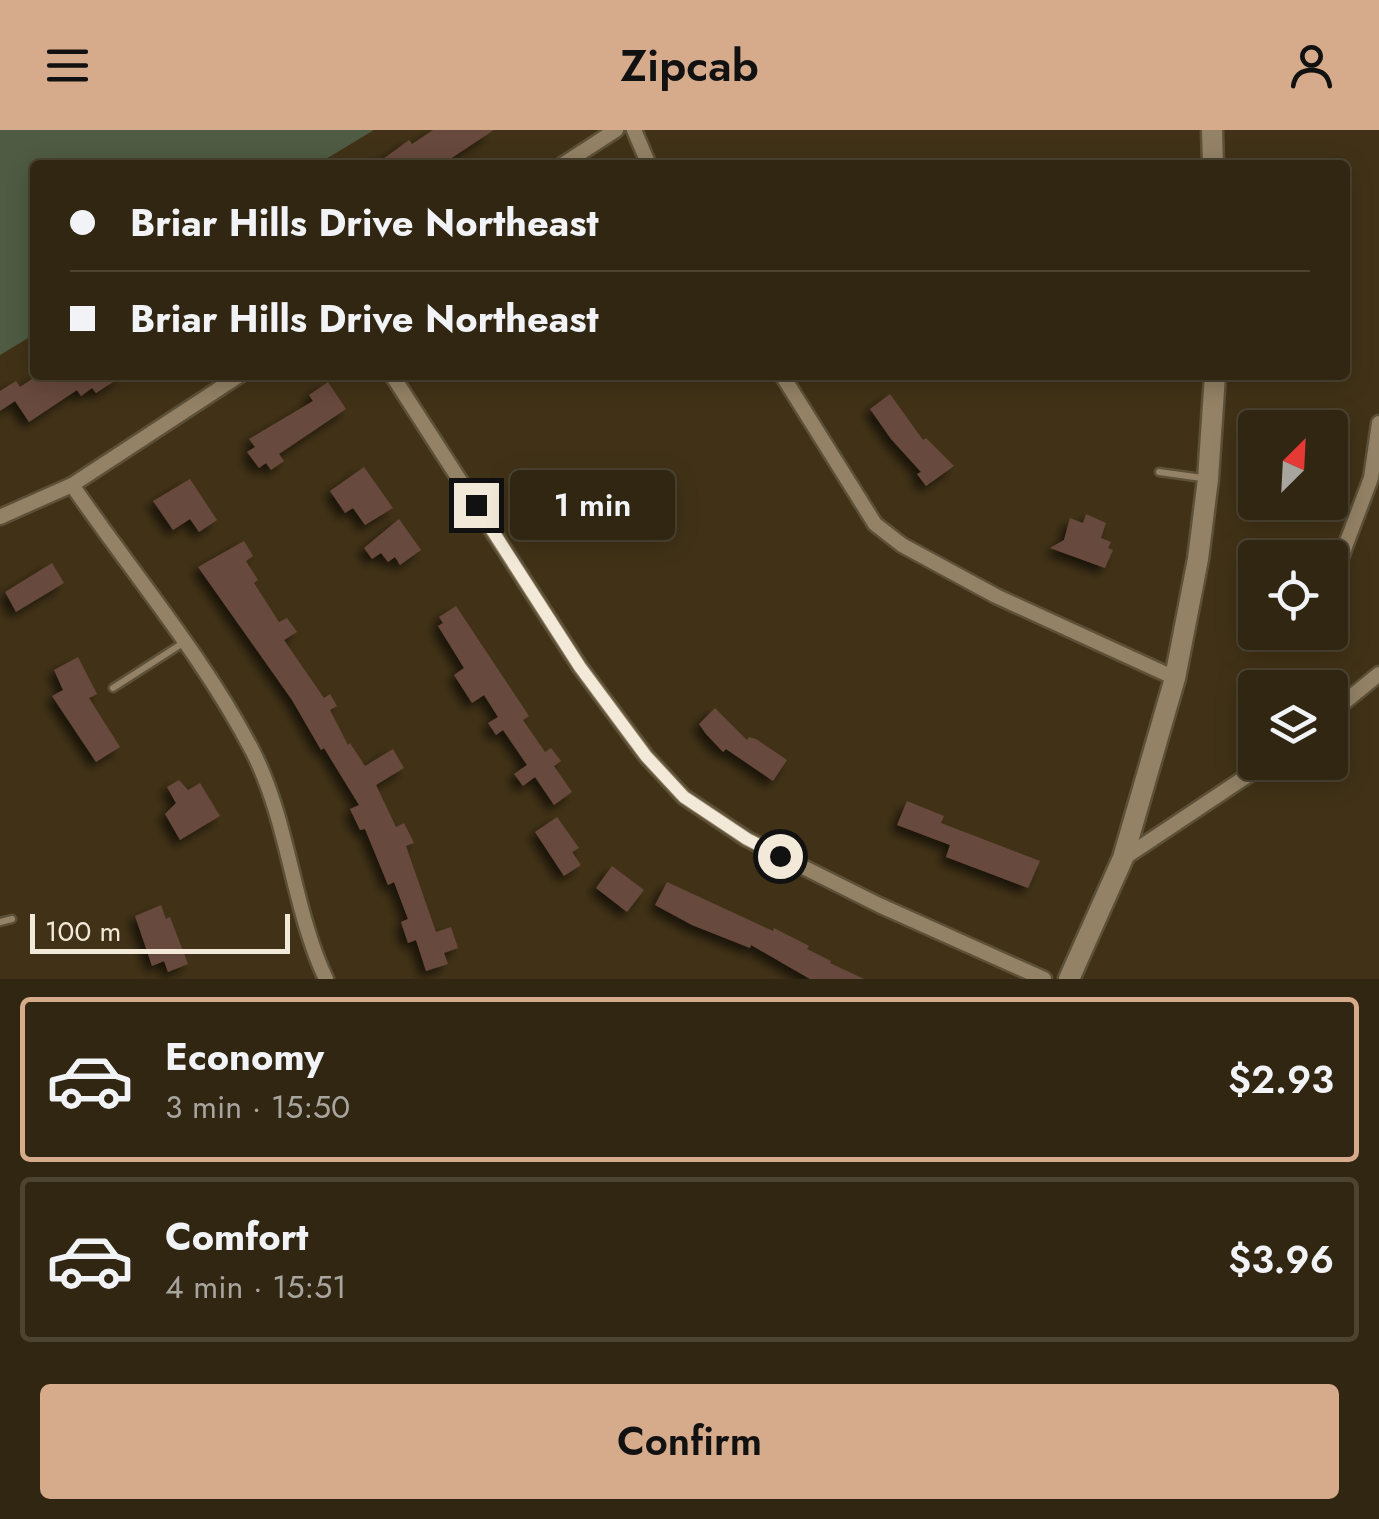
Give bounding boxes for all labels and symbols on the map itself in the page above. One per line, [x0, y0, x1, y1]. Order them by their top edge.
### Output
north arrow [1238, 410, 1348, 520]
callout: 1 min [511, 470, 676, 540]
route end [454, 483, 499, 528]
route start [758, 834, 803, 879]
scale bar [30, 909, 290, 954]

